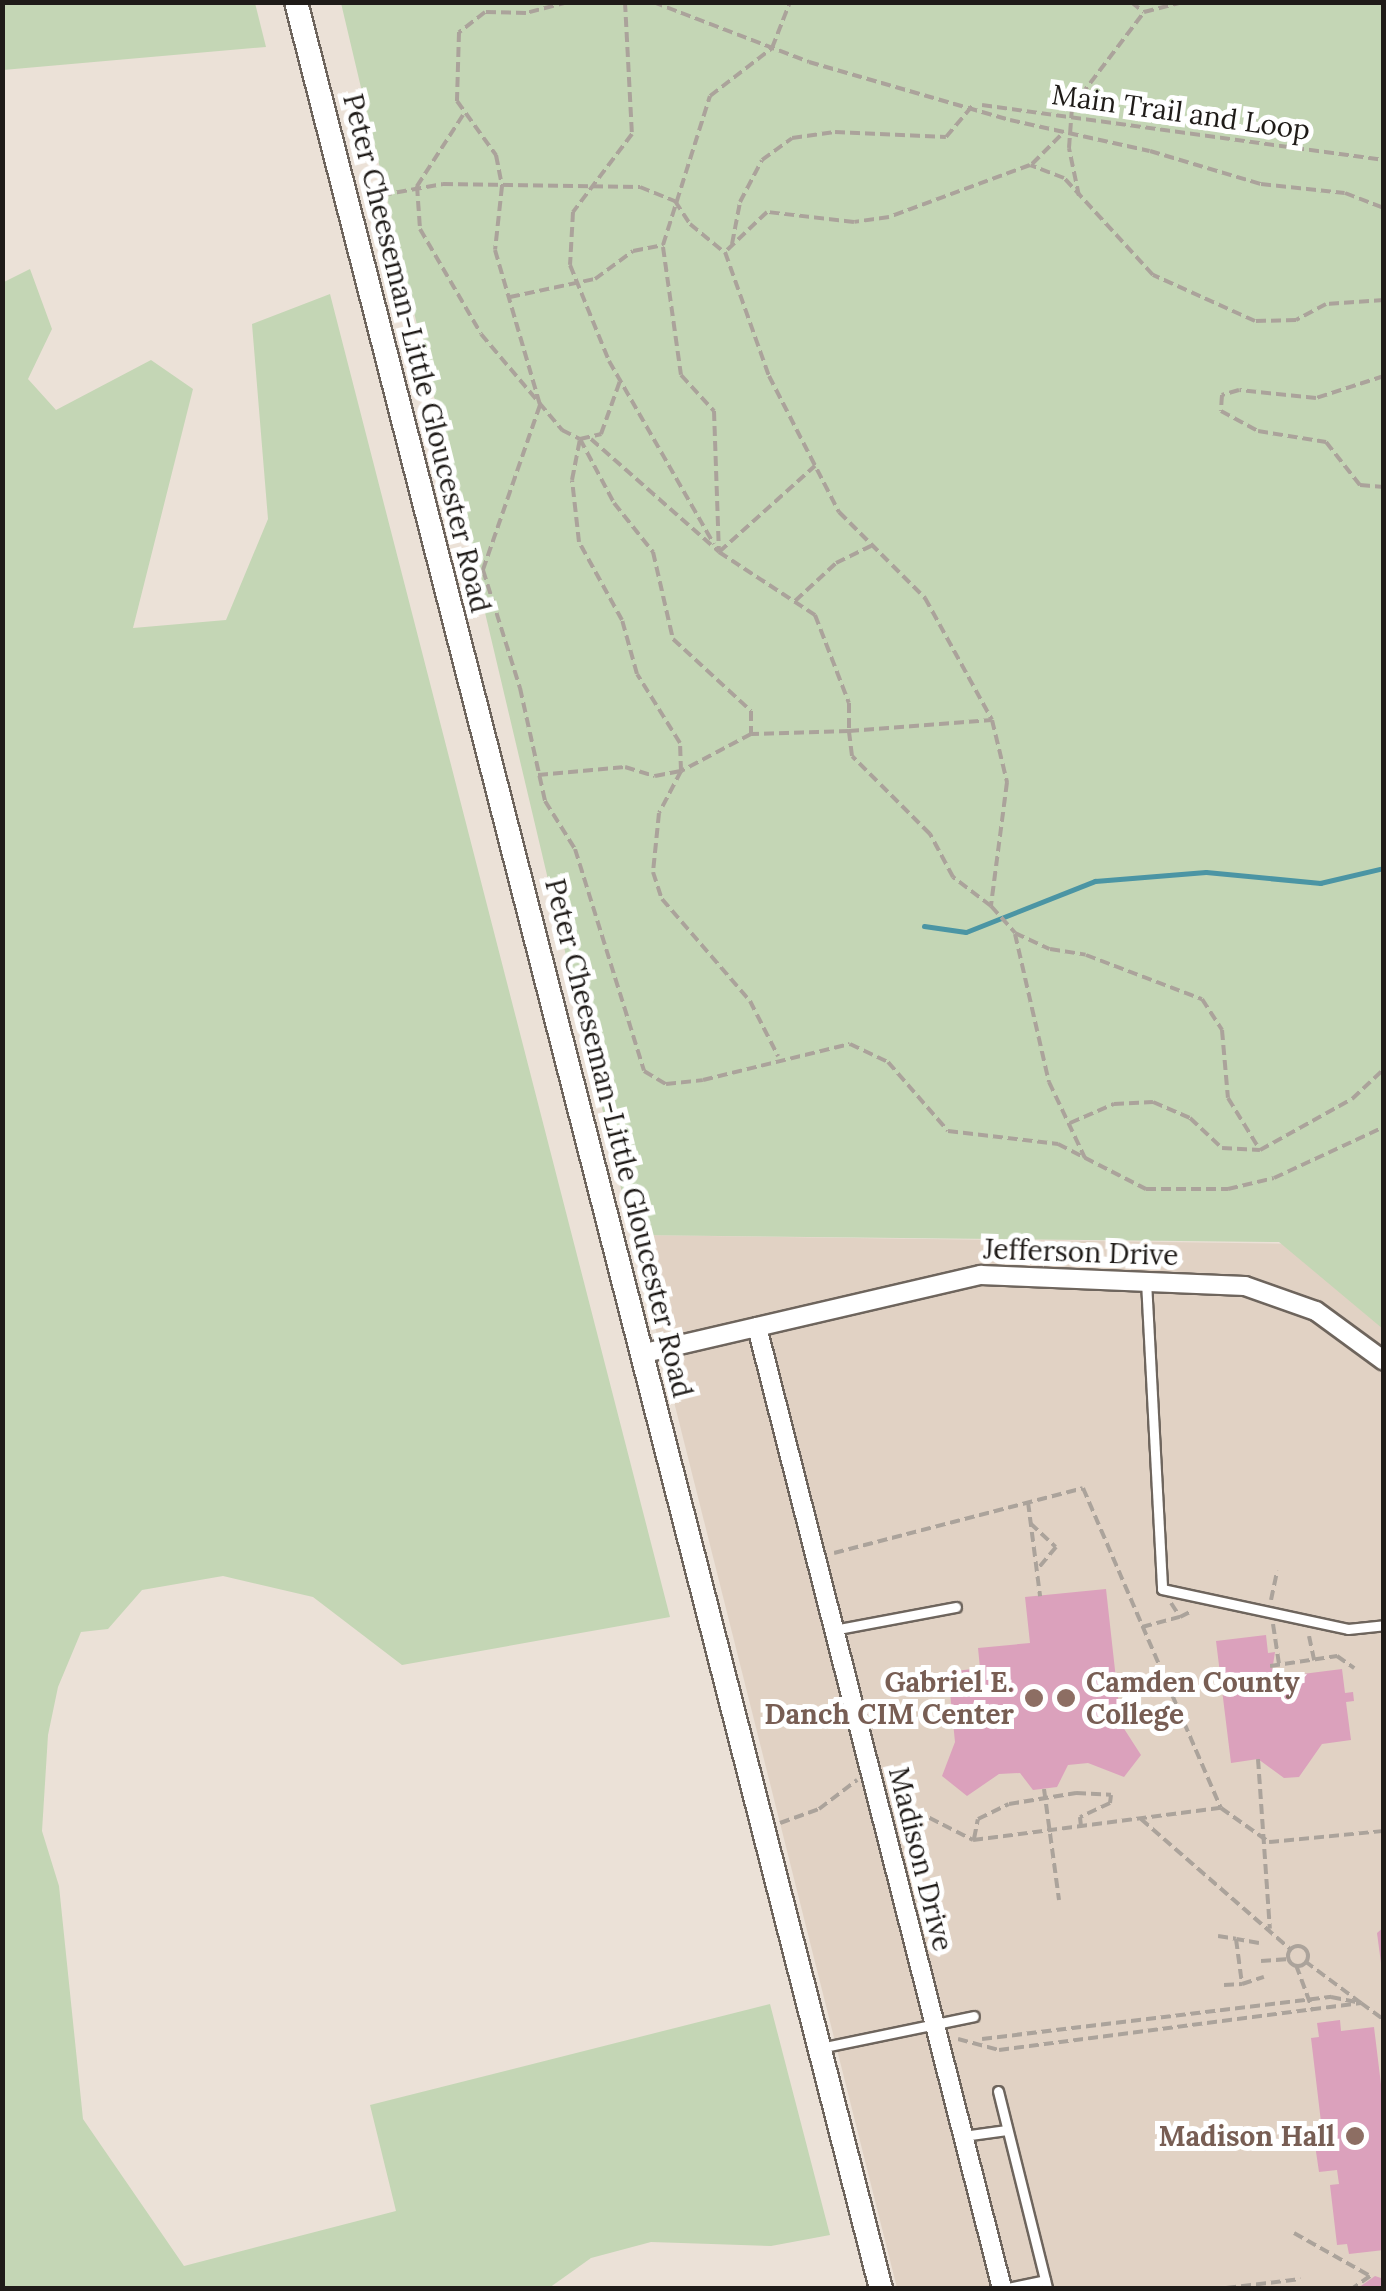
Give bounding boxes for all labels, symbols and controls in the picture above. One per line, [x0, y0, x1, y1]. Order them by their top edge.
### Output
street label: Main Trail and Loop [1050, 77, 1312, 147]
street label: Peter Cheeseman-Little Gloucester Road [336, 90, 498, 616]
street label: Peter Cheeseman-Little Gloucester Road [538, 875, 700, 1401]
street label: Jefferson Drive [983, 1232, 1179, 1272]
place label: Gabriel E. Danch CIM Center [764, 1665, 1014, 1731]
place label: Camden County College [1086, 1665, 1300, 1731]
marker: Gabriel E. Danch CIM Center [1023, 1687, 1045, 1709]
marker: Camden County College [1055, 1687, 1077, 1709]
street label: Madison Drive [882, 1763, 960, 1955]
place label: Madison Hall [1158, 2119, 1335, 2153]
marker: Madison Hall [1344, 2125, 1366, 2147]

